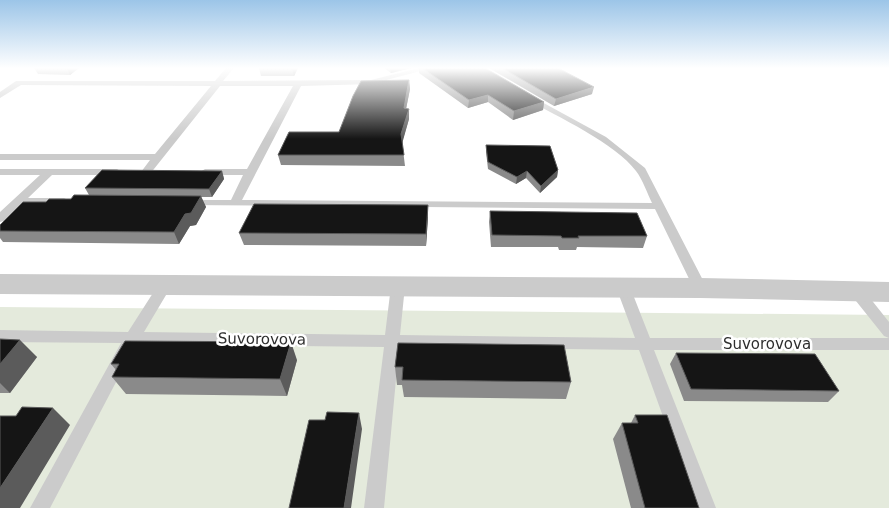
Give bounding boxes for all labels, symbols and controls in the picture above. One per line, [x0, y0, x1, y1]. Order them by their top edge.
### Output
street label: Suvorovova [218, 329, 306, 349]
street label: Suvorovova [723, 335, 811, 353]

